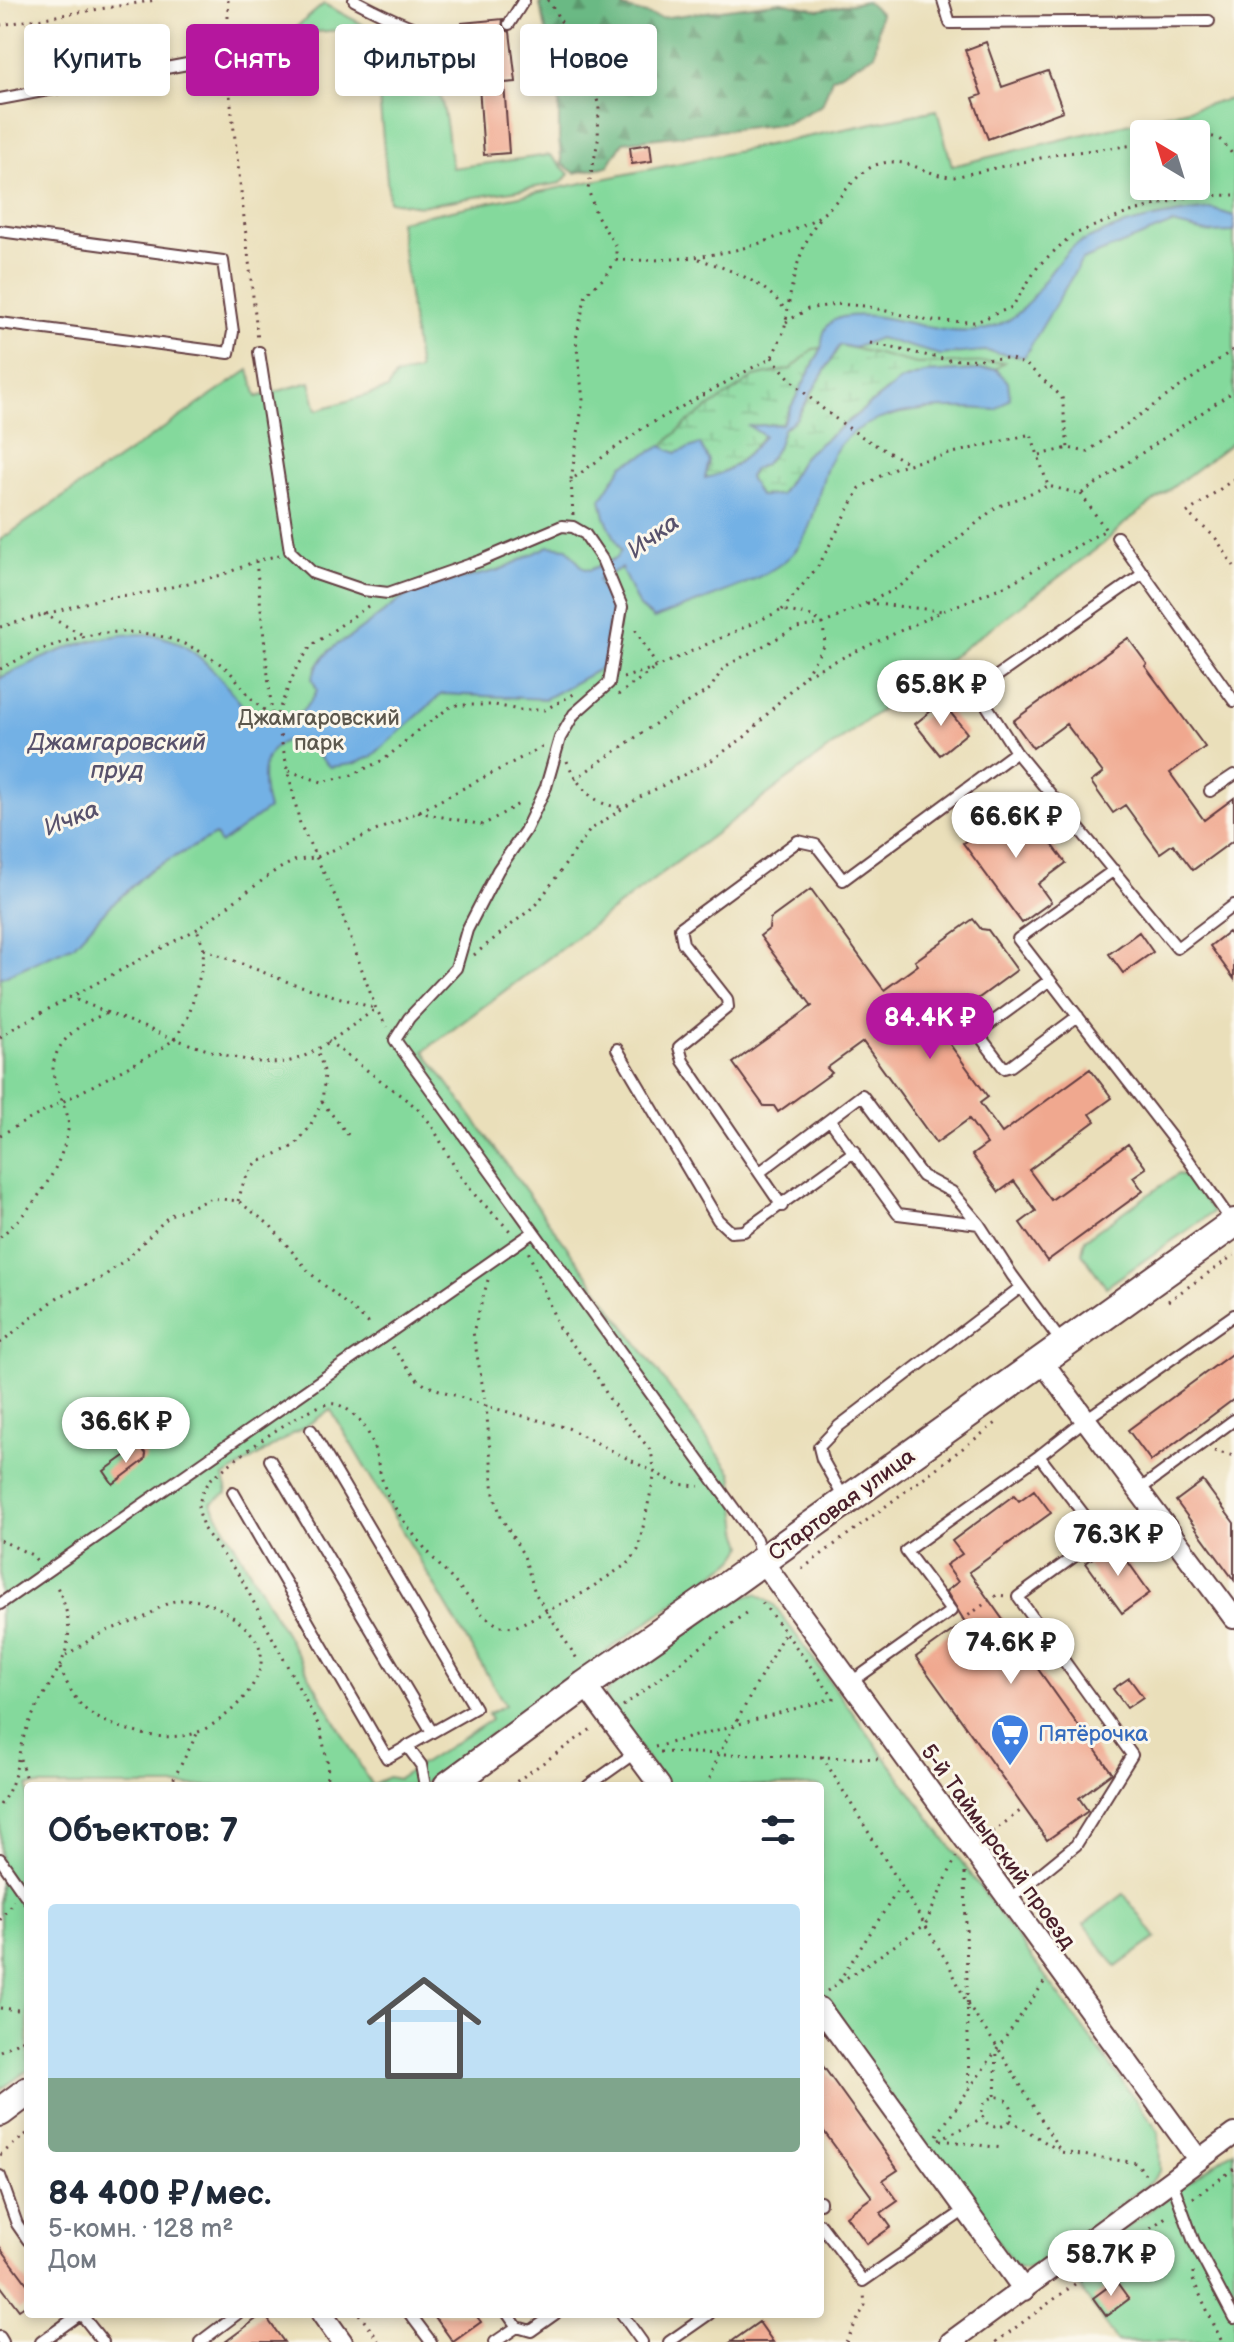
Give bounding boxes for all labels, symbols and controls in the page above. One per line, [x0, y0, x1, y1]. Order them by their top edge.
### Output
chip: Купить [24, 24, 170, 96]
chip: Снять [186, 24, 319, 96]
chip: Фильтры [335, 24, 504, 96]
chip: Новое [520, 24, 657, 96]
north arrow [1130, 120, 1210, 200]
map controls [1130, 120, 1210, 200]
water label: Ичка [622, 508, 685, 565]
pin: 65.8K ₽ [867, 660, 1015, 728]
text: 65.8K ₽ [895, 670, 987, 701]
park label: Джамгаровский парк [238, 705, 400, 757]
water label: Джамгаровский пруд [26, 728, 206, 785]
pin: 66.6K ₽ [942, 792, 1090, 860]
water label: Ичка [39, 794, 103, 843]
text: 66.6K ₽ [970, 802, 1062, 833]
pin: 84.4K ₽ [856, 993, 1004, 1061]
text: 84.4K ₽ [884, 1003, 976, 1034]
pin: 36.6K ₽ [52, 1397, 200, 1465]
text: 36.6K ₽ [80, 1407, 172, 1438]
street label: Стартовая улица [763, 1443, 920, 1567]
pin: 76.3K ₽ [1044, 1510, 1192, 1578]
text: 76.3K ₽ [1073, 1520, 1163, 1551]
pin: 74.6K ₽ [937, 1618, 1085, 1686]
text: 74.6K ₽ [966, 1628, 1056, 1659]
supermarket icon: Пятёрочка [989, 1712, 1031, 1767]
place label: Пятёрочка [1038, 1721, 1148, 1748]
street label: 5-й Таймырский проезд [914, 1739, 1081, 1954]
icon: filters [756, 1808, 800, 1852]
text: Объектов: 7 [48, 1810, 238, 1851]
icon: home [352, 1956, 496, 2100]
text: 84 400 ₽/мес. [48, 2173, 272, 2214]
text: 5-комн. · 128 m² [48, 2214, 234, 2245]
pin: 58.7K ₽ [1037, 2230, 1185, 2298]
text: 58.7K ₽ [1066, 2240, 1156, 2271]
text: Дом [48, 2245, 97, 2276]

